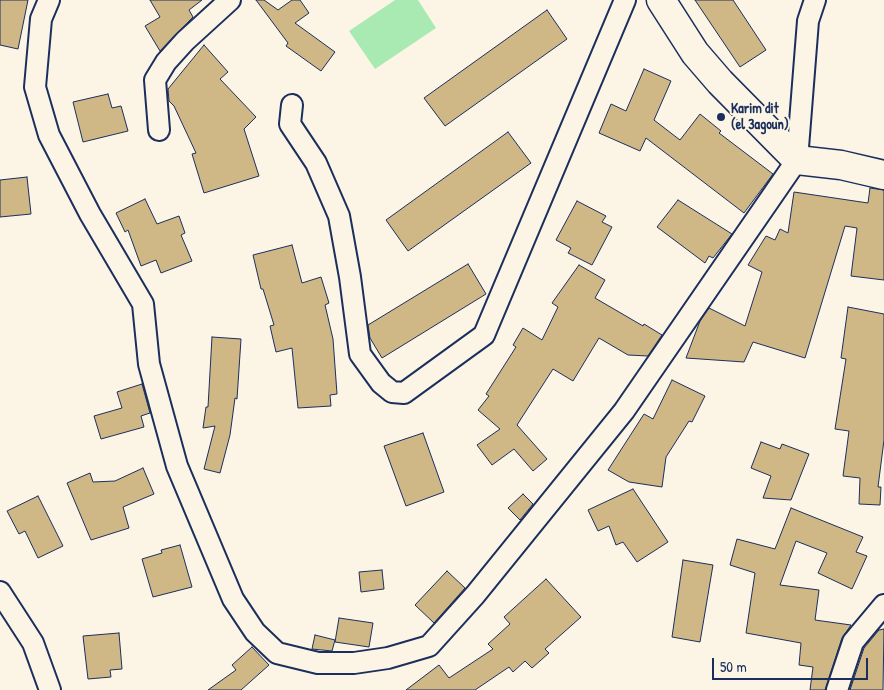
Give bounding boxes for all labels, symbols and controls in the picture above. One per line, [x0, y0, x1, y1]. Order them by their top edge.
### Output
place label: Karim dit (el 3agoun) [731, 101, 789, 134]
marker: Karim dit (el 3agoun) [715, 111, 727, 123]
scale bar [714, 648, 870, 680]
text: 50 m [720, 656, 747, 677]

